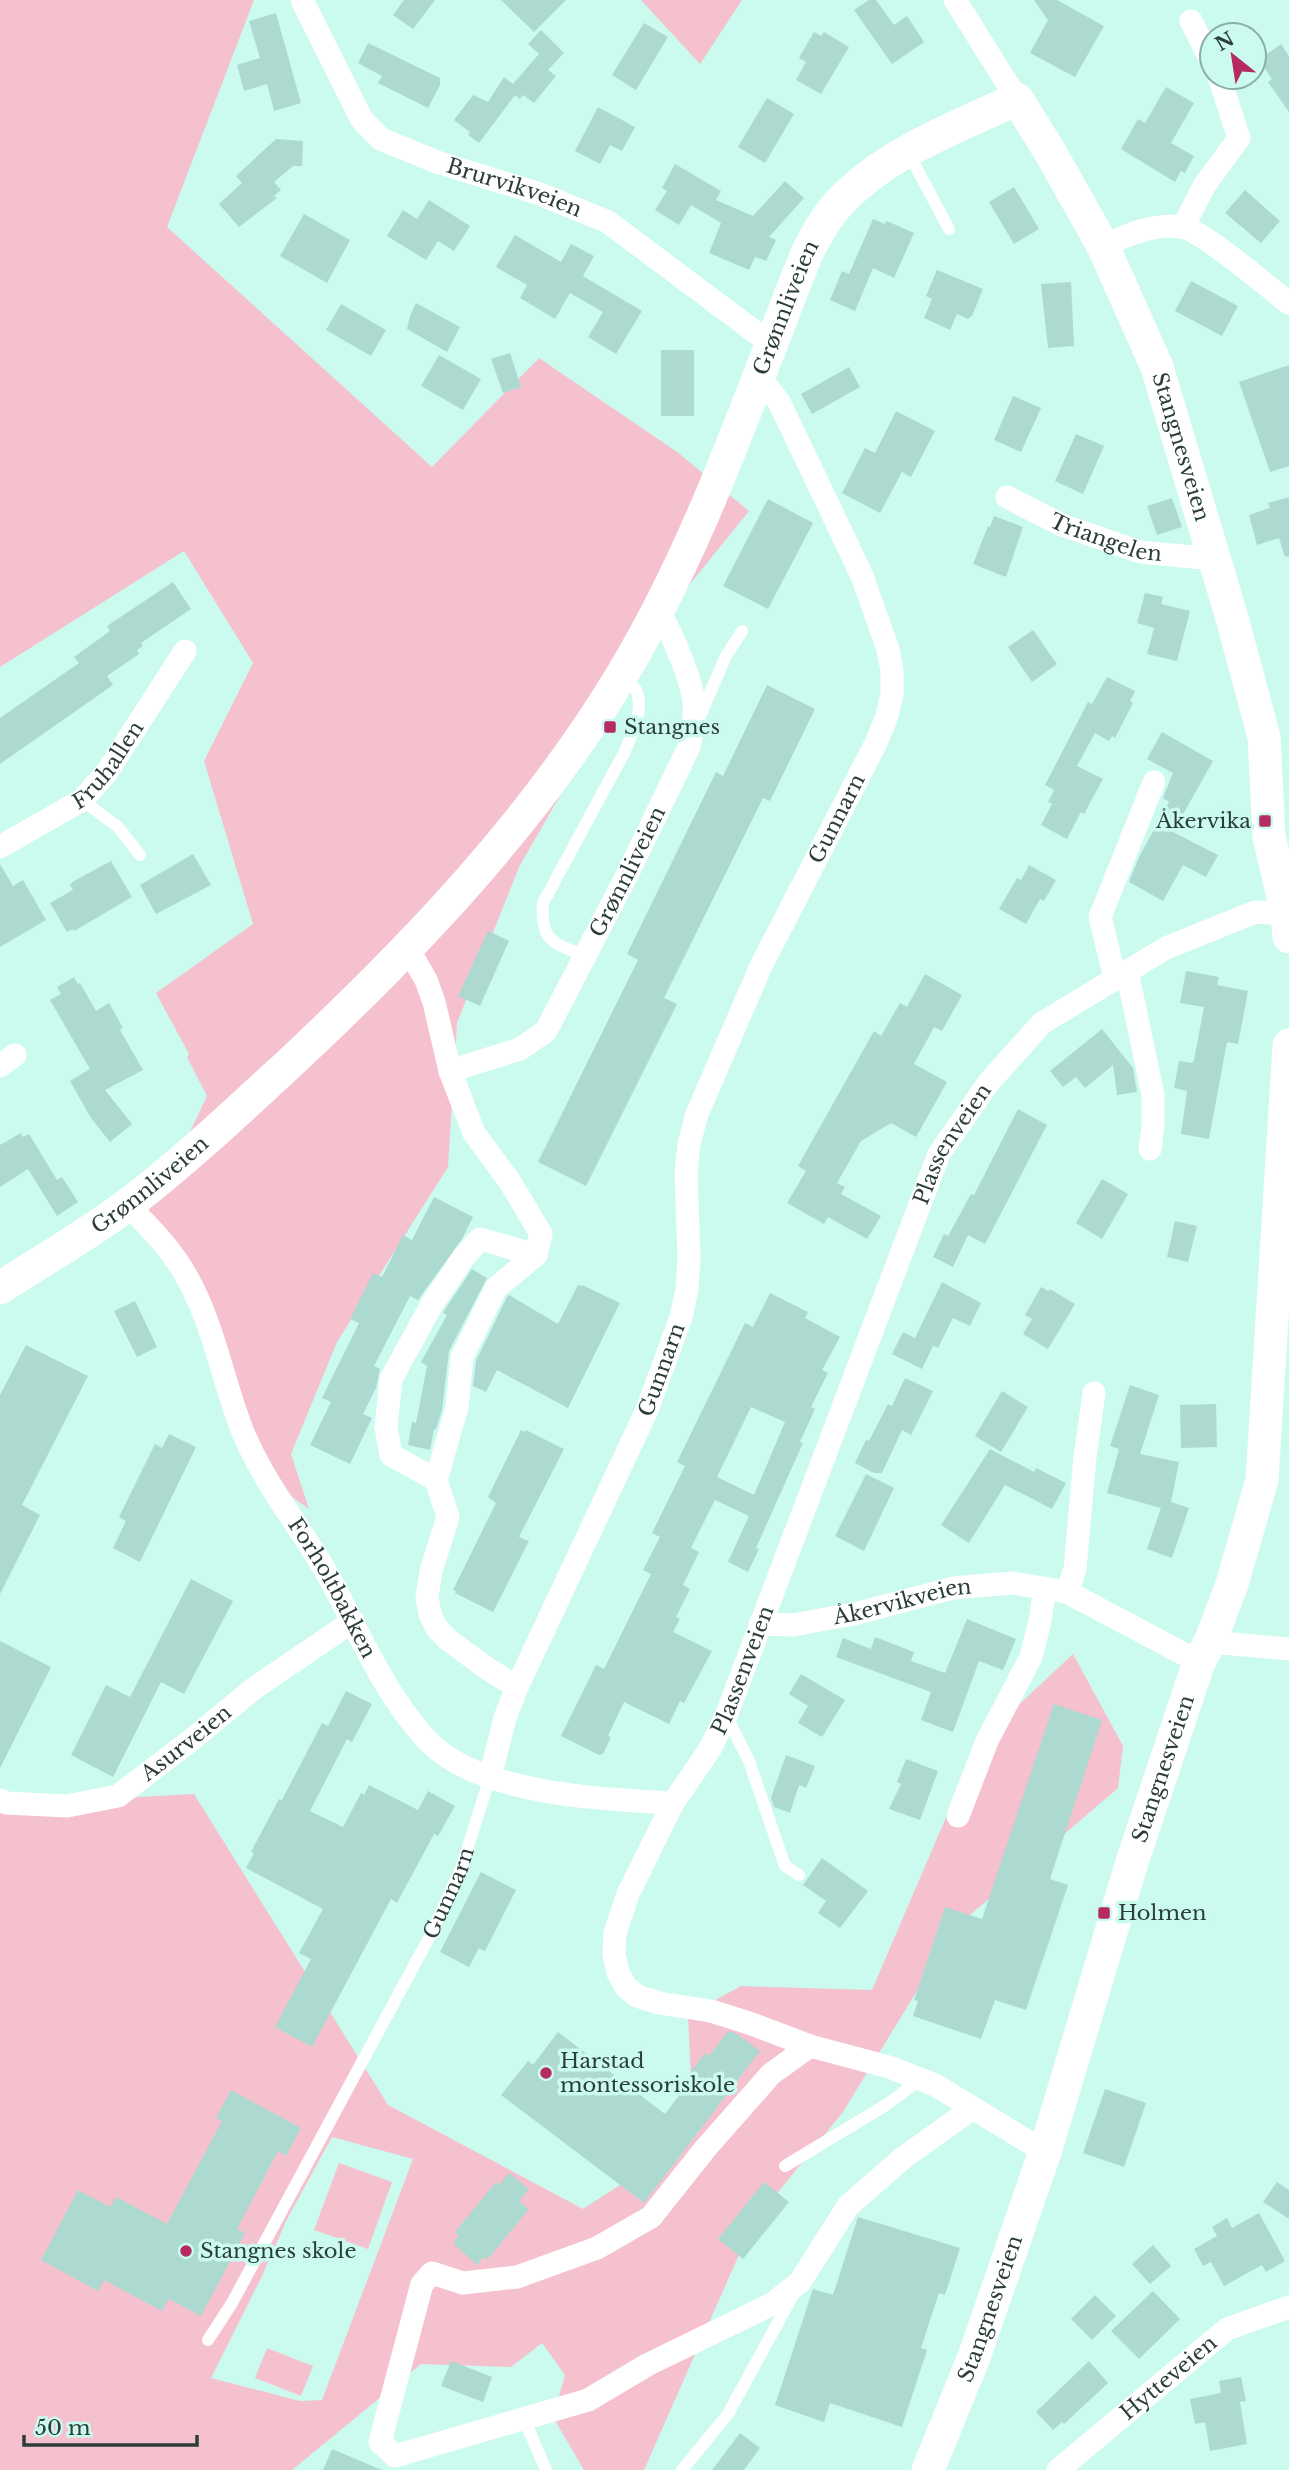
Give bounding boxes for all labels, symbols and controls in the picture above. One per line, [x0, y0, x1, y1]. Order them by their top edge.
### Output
north arrow [1198, 21, 1268, 91]
text: N [1211, 27, 1238, 56]
street label: Brurvikveien [443, 153, 586, 223]
street label: Grønnliveien [748, 236, 824, 379]
street label: Stangnesveien [1146, 369, 1215, 524]
street label: Triangelen [1045, 508, 1163, 567]
place label: Stangnes [624, 714, 720, 740]
street label: Fruhallen [68, 716, 149, 816]
marker: Stangnes [602, 719, 618, 735]
street label: Gunnarn [803, 769, 871, 868]
street label: Grønnliveien [584, 802, 671, 941]
place label: Åkervika [1155, 808, 1251, 834]
marker: Åkervika [1257, 813, 1273, 829]
street label: Plassenveien [908, 1079, 997, 1208]
street label: Grønnliveien [86, 1131, 214, 1240]
street label: Gunnarn [633, 1319, 691, 1420]
street label: Forholtbakken [282, 1513, 382, 1663]
street label: Åkervikveien [830, 1573, 972, 1630]
street label: Plassenveien [706, 1602, 780, 1739]
street label: Stangnesveien [1126, 1692, 1200, 1846]
street label: Asurveien [135, 1699, 237, 1787]
street label: Gunnarn [417, 1844, 480, 1943]
place label: Holmen [1118, 1900, 1206, 1926]
marker: Holmen [1096, 1905, 1112, 1921]
place label: Harstad montessoriskole [560, 2048, 735, 2098]
marker: Harstad montessoriskole [538, 2065, 554, 2081]
street label: Stangnesveien [952, 2232, 1028, 2386]
place label: Stangnes skole [200, 2238, 356, 2264]
marker: Stangnes skole [178, 2243, 194, 2259]
street label: Hytteveien [1115, 2330, 1222, 2426]
scale bar [24, 2404, 198, 2448]
text: 50 m [35, 2415, 91, 2441]

